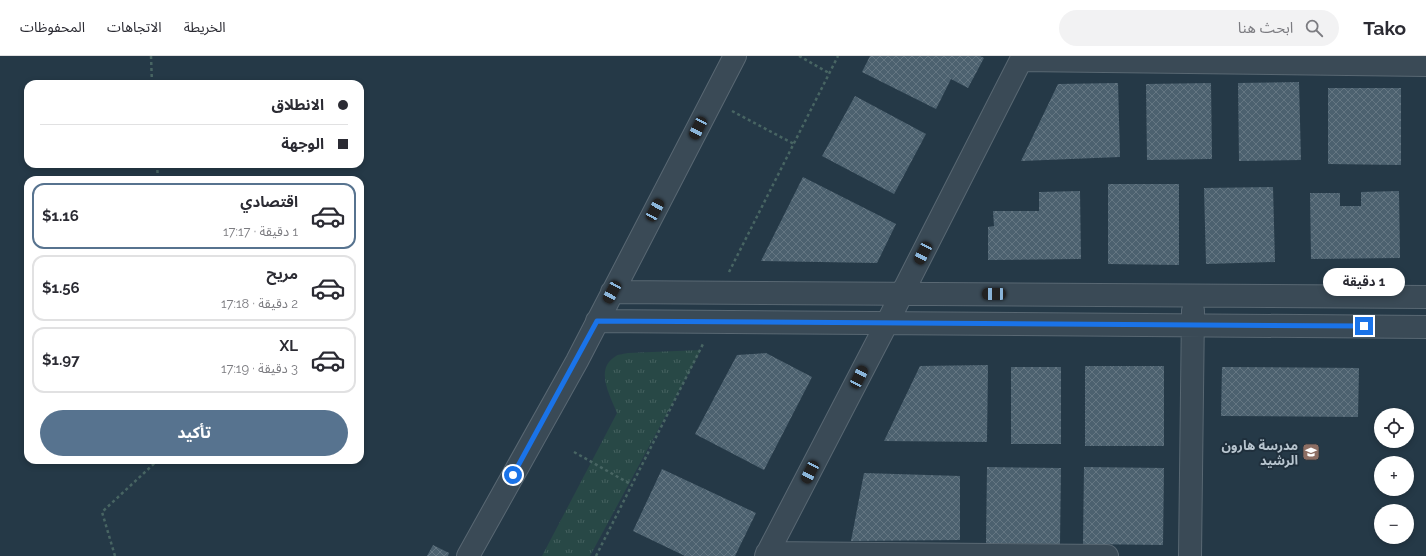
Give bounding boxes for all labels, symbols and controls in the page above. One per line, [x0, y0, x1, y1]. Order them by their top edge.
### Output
search box [1059, 10, 1339, 46]
icon: search [1303, 17, 1325, 39]
text: Tako [1363, 17, 1406, 39]
text: المحفوظات [20, 19, 85, 35]
text: الاتجاهات [107, 19, 162, 35]
text: الخريطة [184, 19, 226, 35]
text: ابحث هنا [1238, 19, 1293, 37]
text: الانطلاق [272, 96, 324, 114]
car [687, 115, 709, 141]
text: الوجهة [281, 135, 324, 153]
text: اقتصادي [240, 193, 298, 211]
car [644, 197, 666, 223]
icon: car [310, 198, 346, 234]
text: $1.16 [42, 207, 79, 225]
text: 1 دقيقة · 17:17 [223, 224, 298, 239]
car [912, 240, 934, 266]
text: مريح [266, 265, 298, 283]
callout: 1 دقيقة [1323, 268, 1405, 296]
icon: car [310, 270, 346, 306]
text: 1 دقيقة [1343, 274, 1385, 289]
text: $1.56 [42, 279, 80, 297]
car [601, 279, 623, 305]
car [982, 288, 1006, 300]
text: 2 دقيقة · 17:18 [221, 296, 298, 311]
route end [1355, 317, 1373, 335]
text: XL [280, 337, 298, 355]
icon: car [310, 342, 346, 378]
text: $1.97 [42, 351, 80, 369]
text: 3 دقيقة · 17:19 [221, 361, 298, 376]
car [848, 364, 870, 390]
map controls [1374, 408, 1414, 544]
button: locate [1374, 408, 1414, 448]
button: تأكيد [40, 410, 348, 456]
place label: مدرسة هارون الرشيد [1221, 438, 1298, 468]
school or university icon: مدرسة هارون الرشيد [1301, 442, 1321, 462]
button: + [1374, 456, 1414, 496]
car [799, 459, 821, 485]
route start [504, 466, 522, 484]
button: − [1374, 504, 1414, 544]

